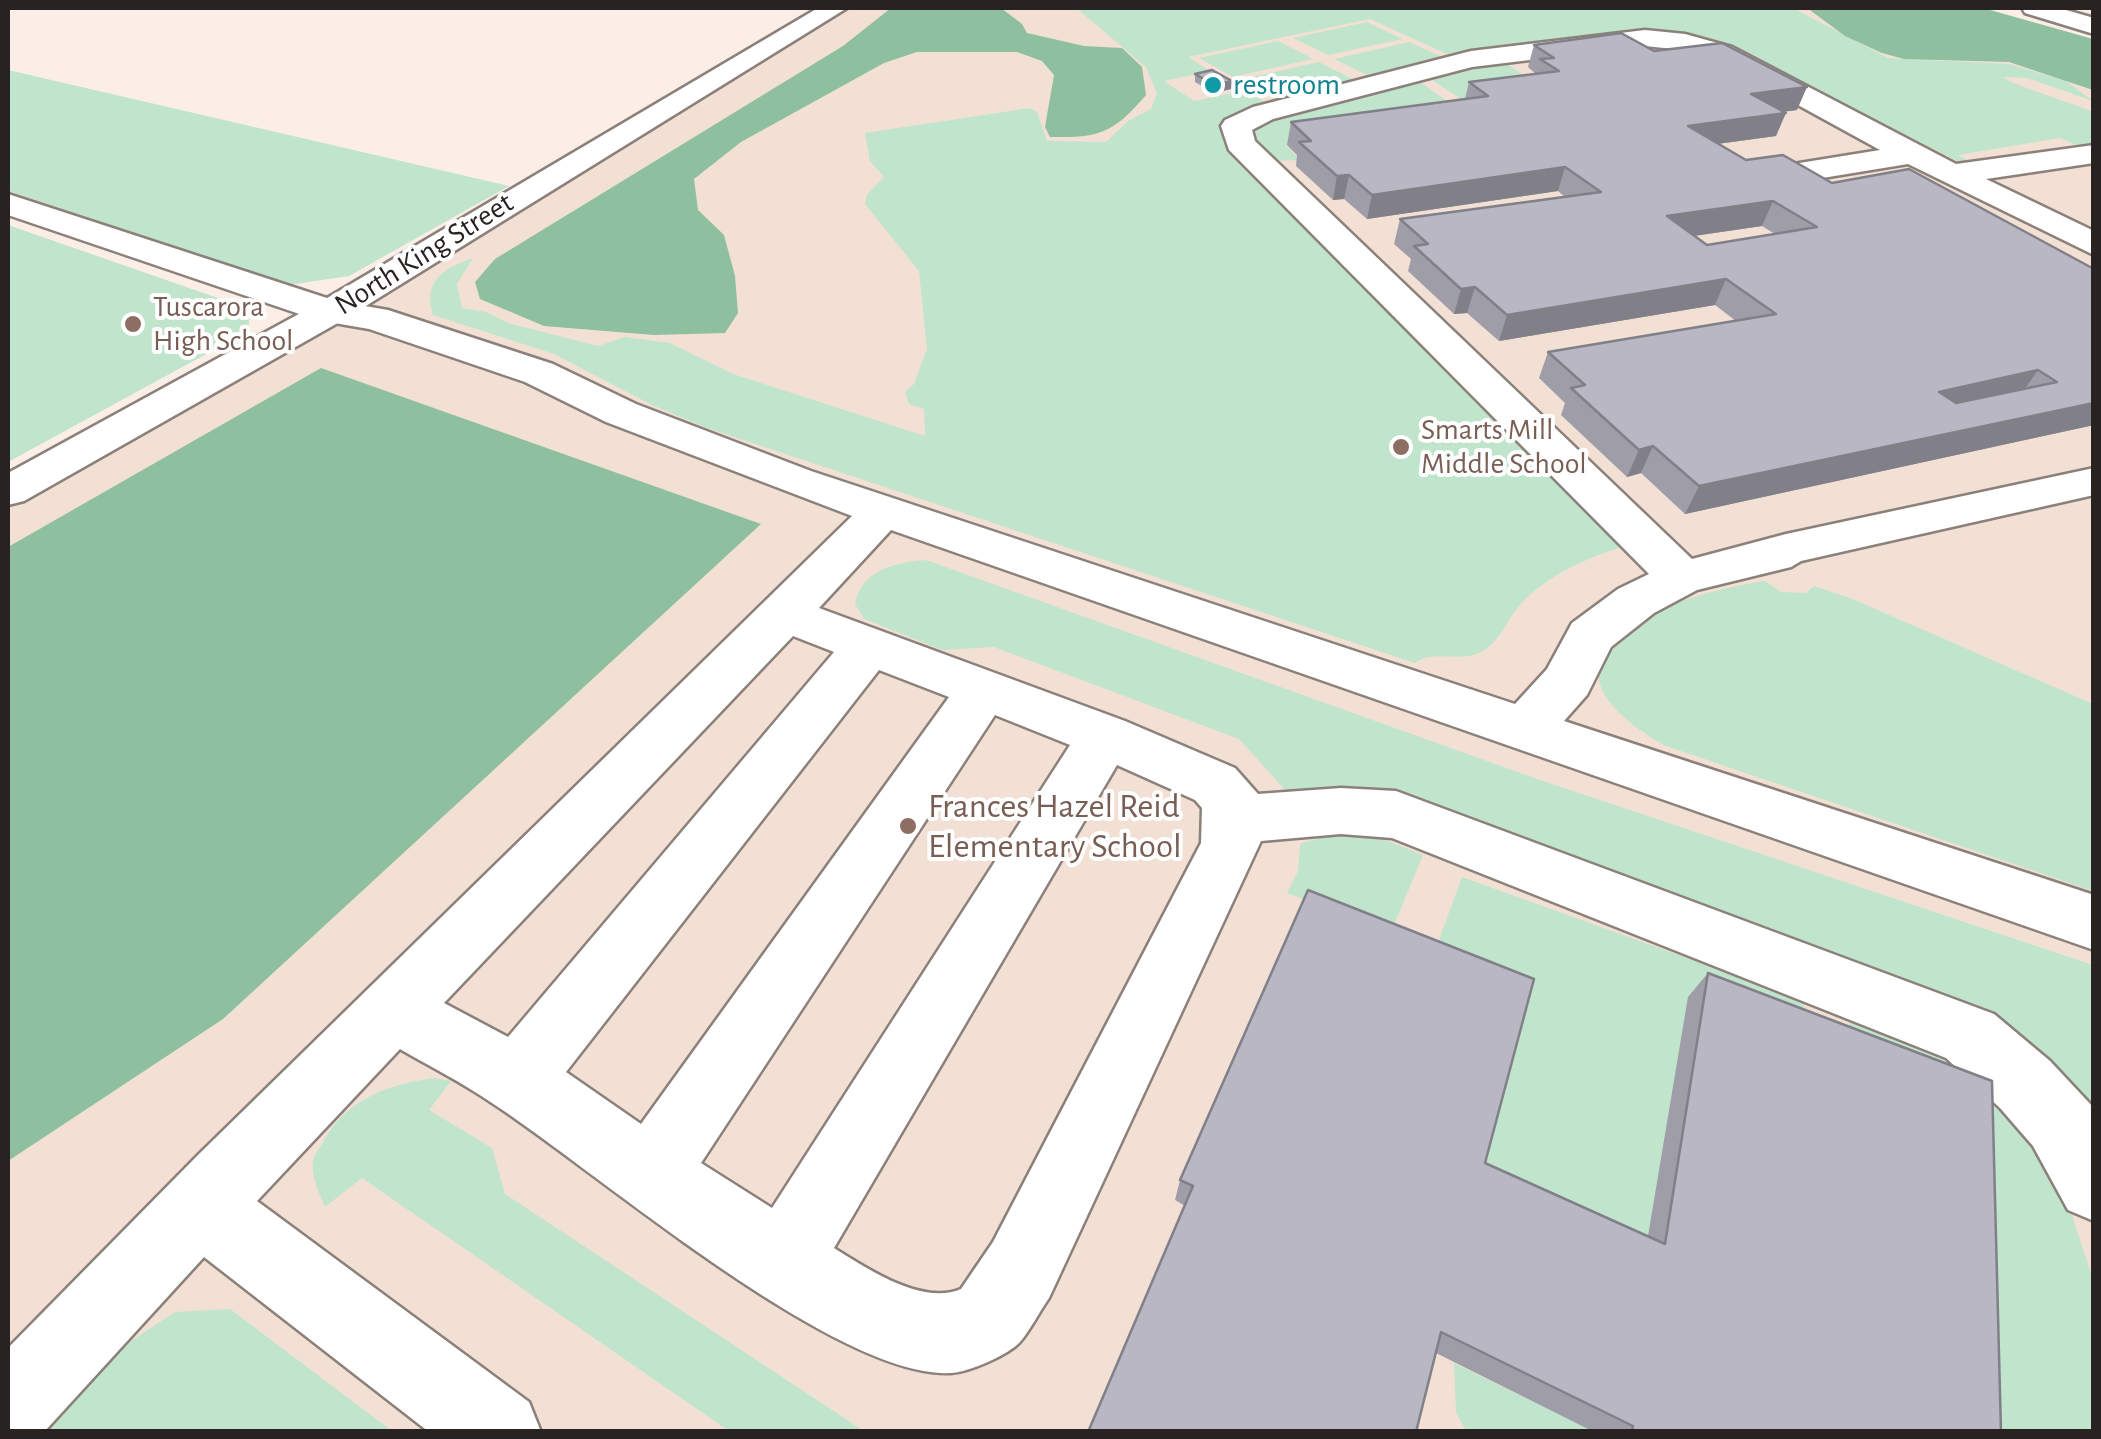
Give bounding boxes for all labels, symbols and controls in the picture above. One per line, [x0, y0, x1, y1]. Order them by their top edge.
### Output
place label: restroom [1233, 67, 1340, 103]
marker: restroom [1202, 74, 1224, 96]
street label: North King Street [328, 185, 520, 323]
place label: Tuscarora High School [153, 289, 294, 360]
marker: Tuscarora High School [122, 313, 144, 335]
place label: Smarts Mill Middle School [1421, 412, 1587, 482]
marker: Smarts Mill Middle School [1390, 436, 1412, 458]
place label: Frances Hazel Reid Elementary School [928, 785, 1182, 867]
marker: Frances Hazel Reid Elementary School [897, 815, 919, 837]

